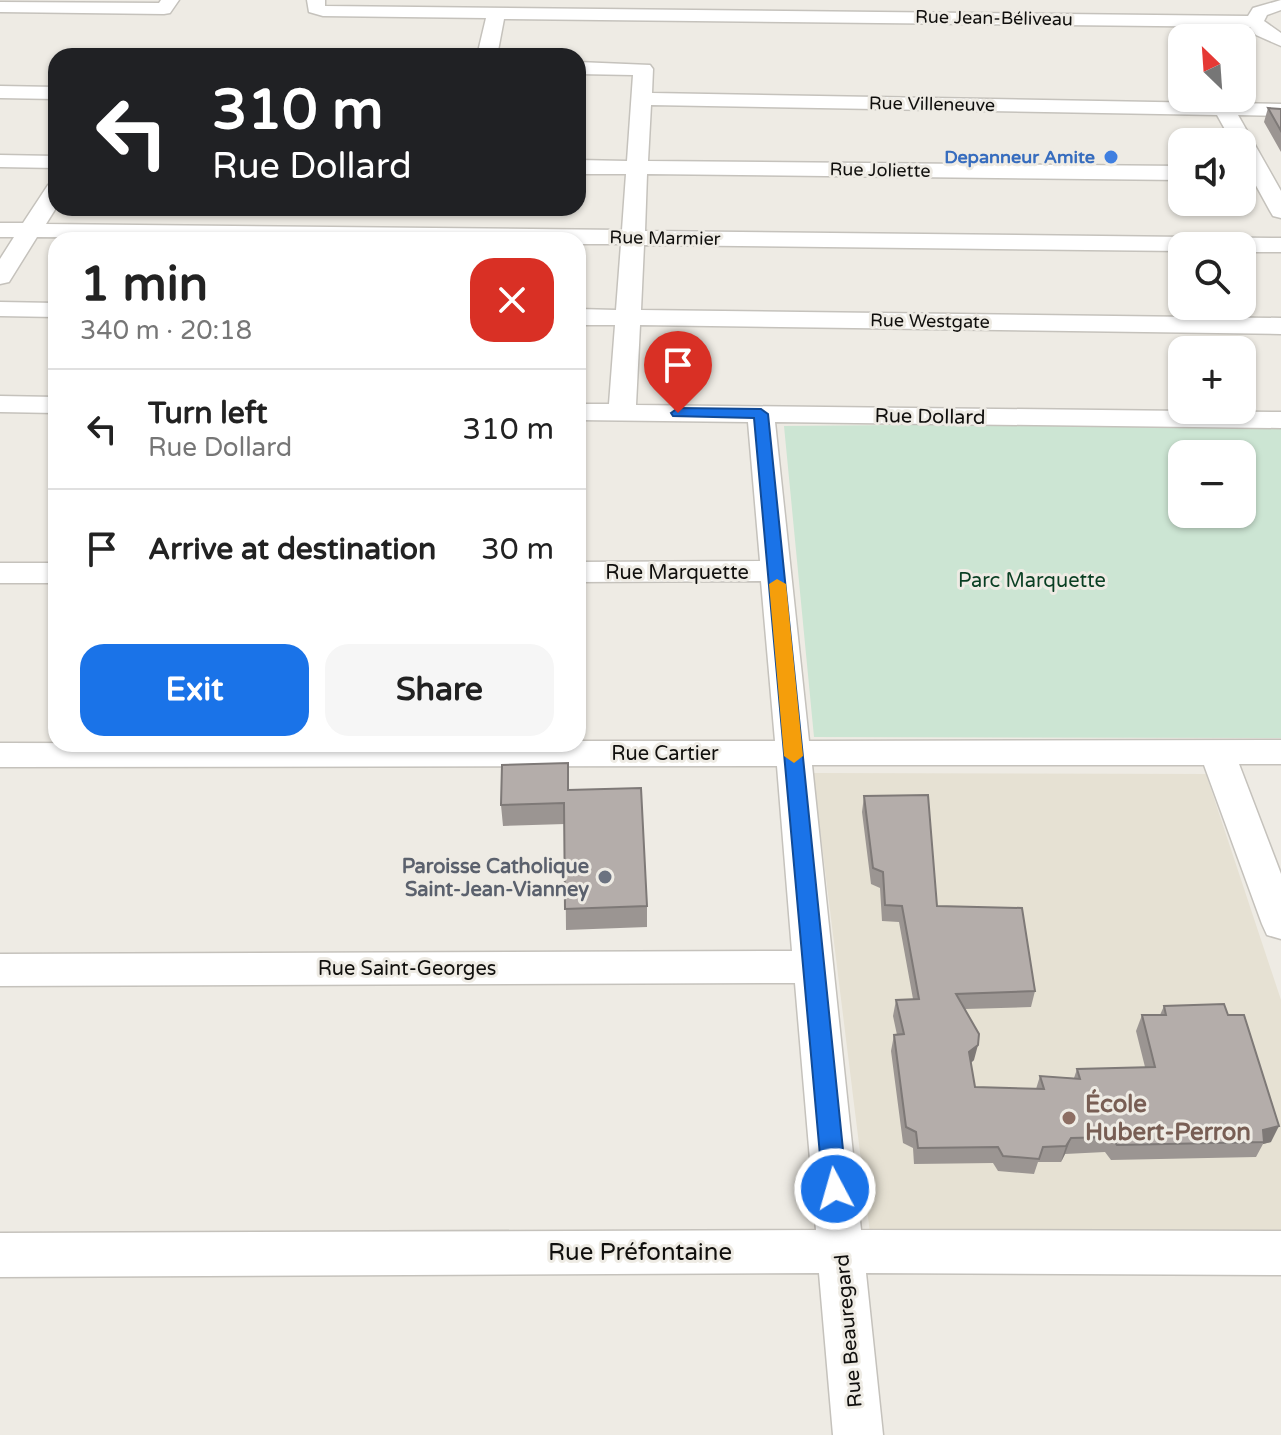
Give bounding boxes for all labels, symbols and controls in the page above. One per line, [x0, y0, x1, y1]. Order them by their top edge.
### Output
street label: Rue Jean-Béliveau [915, 6, 1073, 30]
north arrow [1168, 24, 1256, 112]
map controls [1168, 24, 1256, 528]
text: 310 m [212, 77, 383, 144]
icon: left [80, 80, 184, 184]
street label: Rue Villeneuve [869, 92, 995, 116]
button: sound [1168, 128, 1256, 216]
text: Rue Dollard [212, 145, 412, 188]
place label: Depanneur Amite [944, 146, 1095, 168]
marker: Depanneur Amite [1102, 148, 1120, 166]
street label: Rue Joliette [829, 158, 931, 182]
street label: Rue Marmier [609, 226, 721, 250]
button: search [1168, 232, 1256, 320]
text: 1 min [80, 256, 208, 314]
button: close [470, 258, 554, 342]
street label: Rue Westgate [870, 309, 990, 333]
text: 340 m · 20:18 [80, 315, 252, 346]
pin [644, 331, 712, 413]
button: + [1168, 336, 1256, 424]
icon: arrive [656, 343, 700, 387]
text: Turn left [148, 395, 267, 432]
street label: Rue Dollard [874, 404, 986, 430]
icon: left [80, 407, 124, 451]
text: 310 m [462, 411, 554, 448]
text: Rue Dollard [148, 432, 292, 463]
button: − [1168, 440, 1256, 528]
icon: arrive [80, 527, 124, 571]
text: Arrive at destination [148, 531, 436, 568]
text: 30 m [481, 531, 554, 568]
street label: Rue Marquette [605, 561, 749, 585]
park label: Parc Marquette [958, 569, 1106, 593]
button: Exit [80, 644, 309, 736]
button: Share [325, 644, 554, 736]
street label: Rue Cartier [611, 742, 719, 766]
place label: Paroisse Catholique Saint-Jean-Vianney [402, 855, 589, 902]
marker: Paroisse Catholique Saint-Jean-Vianney [596, 868, 614, 886]
street label: Rue Saint-Georges [318, 957, 496, 981]
place label: École Hubert-Perron [1085, 1089, 1251, 1147]
marker: École Hubert-Perron [1060, 1109, 1078, 1127]
position arrow [793, 1147, 877, 1231]
street label: Rue Préfontaine [548, 1238, 732, 1267]
street label: Rue Beauregard [830, 1253, 868, 1409]

